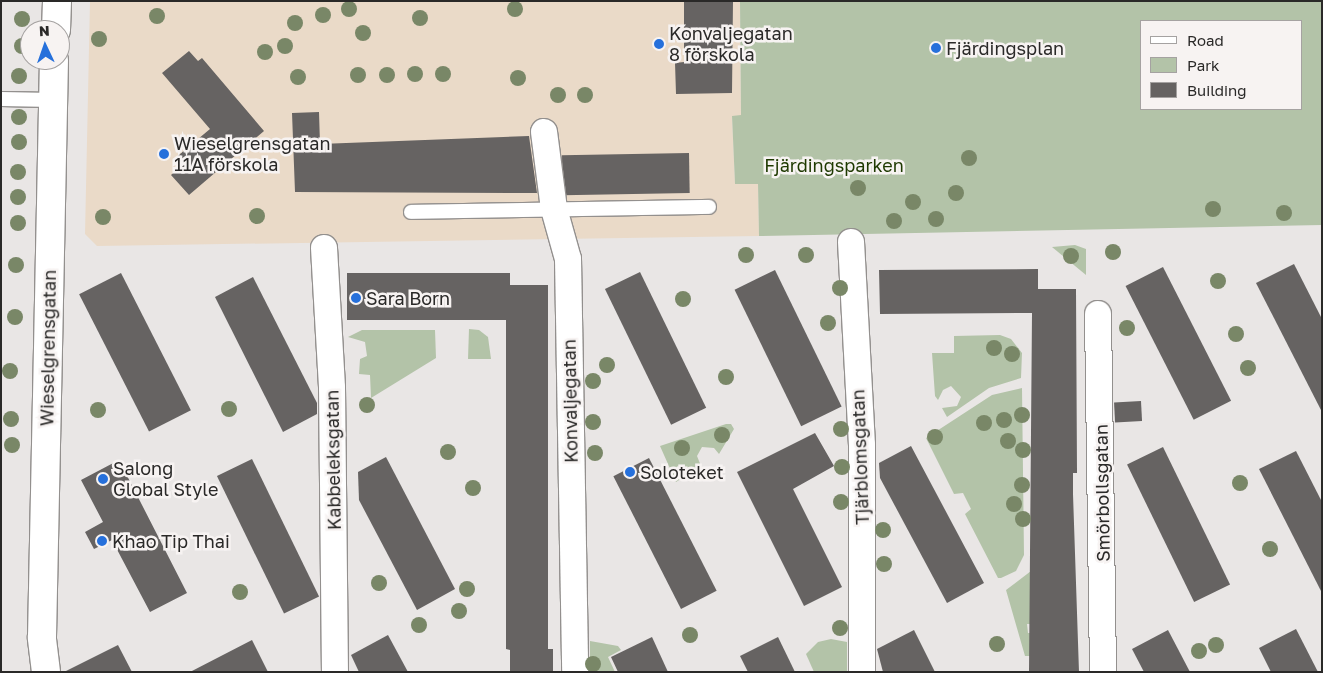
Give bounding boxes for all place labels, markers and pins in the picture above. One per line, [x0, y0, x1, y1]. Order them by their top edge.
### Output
place label: Konvaljegatan 8 förskola [669, 23, 793, 66]
place label: Fjärdingsplan [946, 37, 1064, 59]
marker: Konvaljegatan 8 förskola [653, 38, 665, 50]
marker: Fjärdingsplan [930, 42, 942, 54]
place label: Wieselgrensgatan 11A förskola [174, 133, 331, 176]
marker: Wieselgrensgatan 11A förskola [158, 148, 170, 160]
place label: Sara Born [366, 287, 450, 309]
marker: Sara Born [350, 292, 362, 304]
place label: Salong Global Style [113, 458, 218, 500]
place label: Soloteket [640, 461, 724, 483]
marker: Soloteket [624, 466, 636, 478]
marker: Salong Global Style [97, 473, 109, 485]
place label: Khao Tip Thai [112, 530, 230, 552]
marker: Khao Tip Thai [96, 535, 108, 547]

